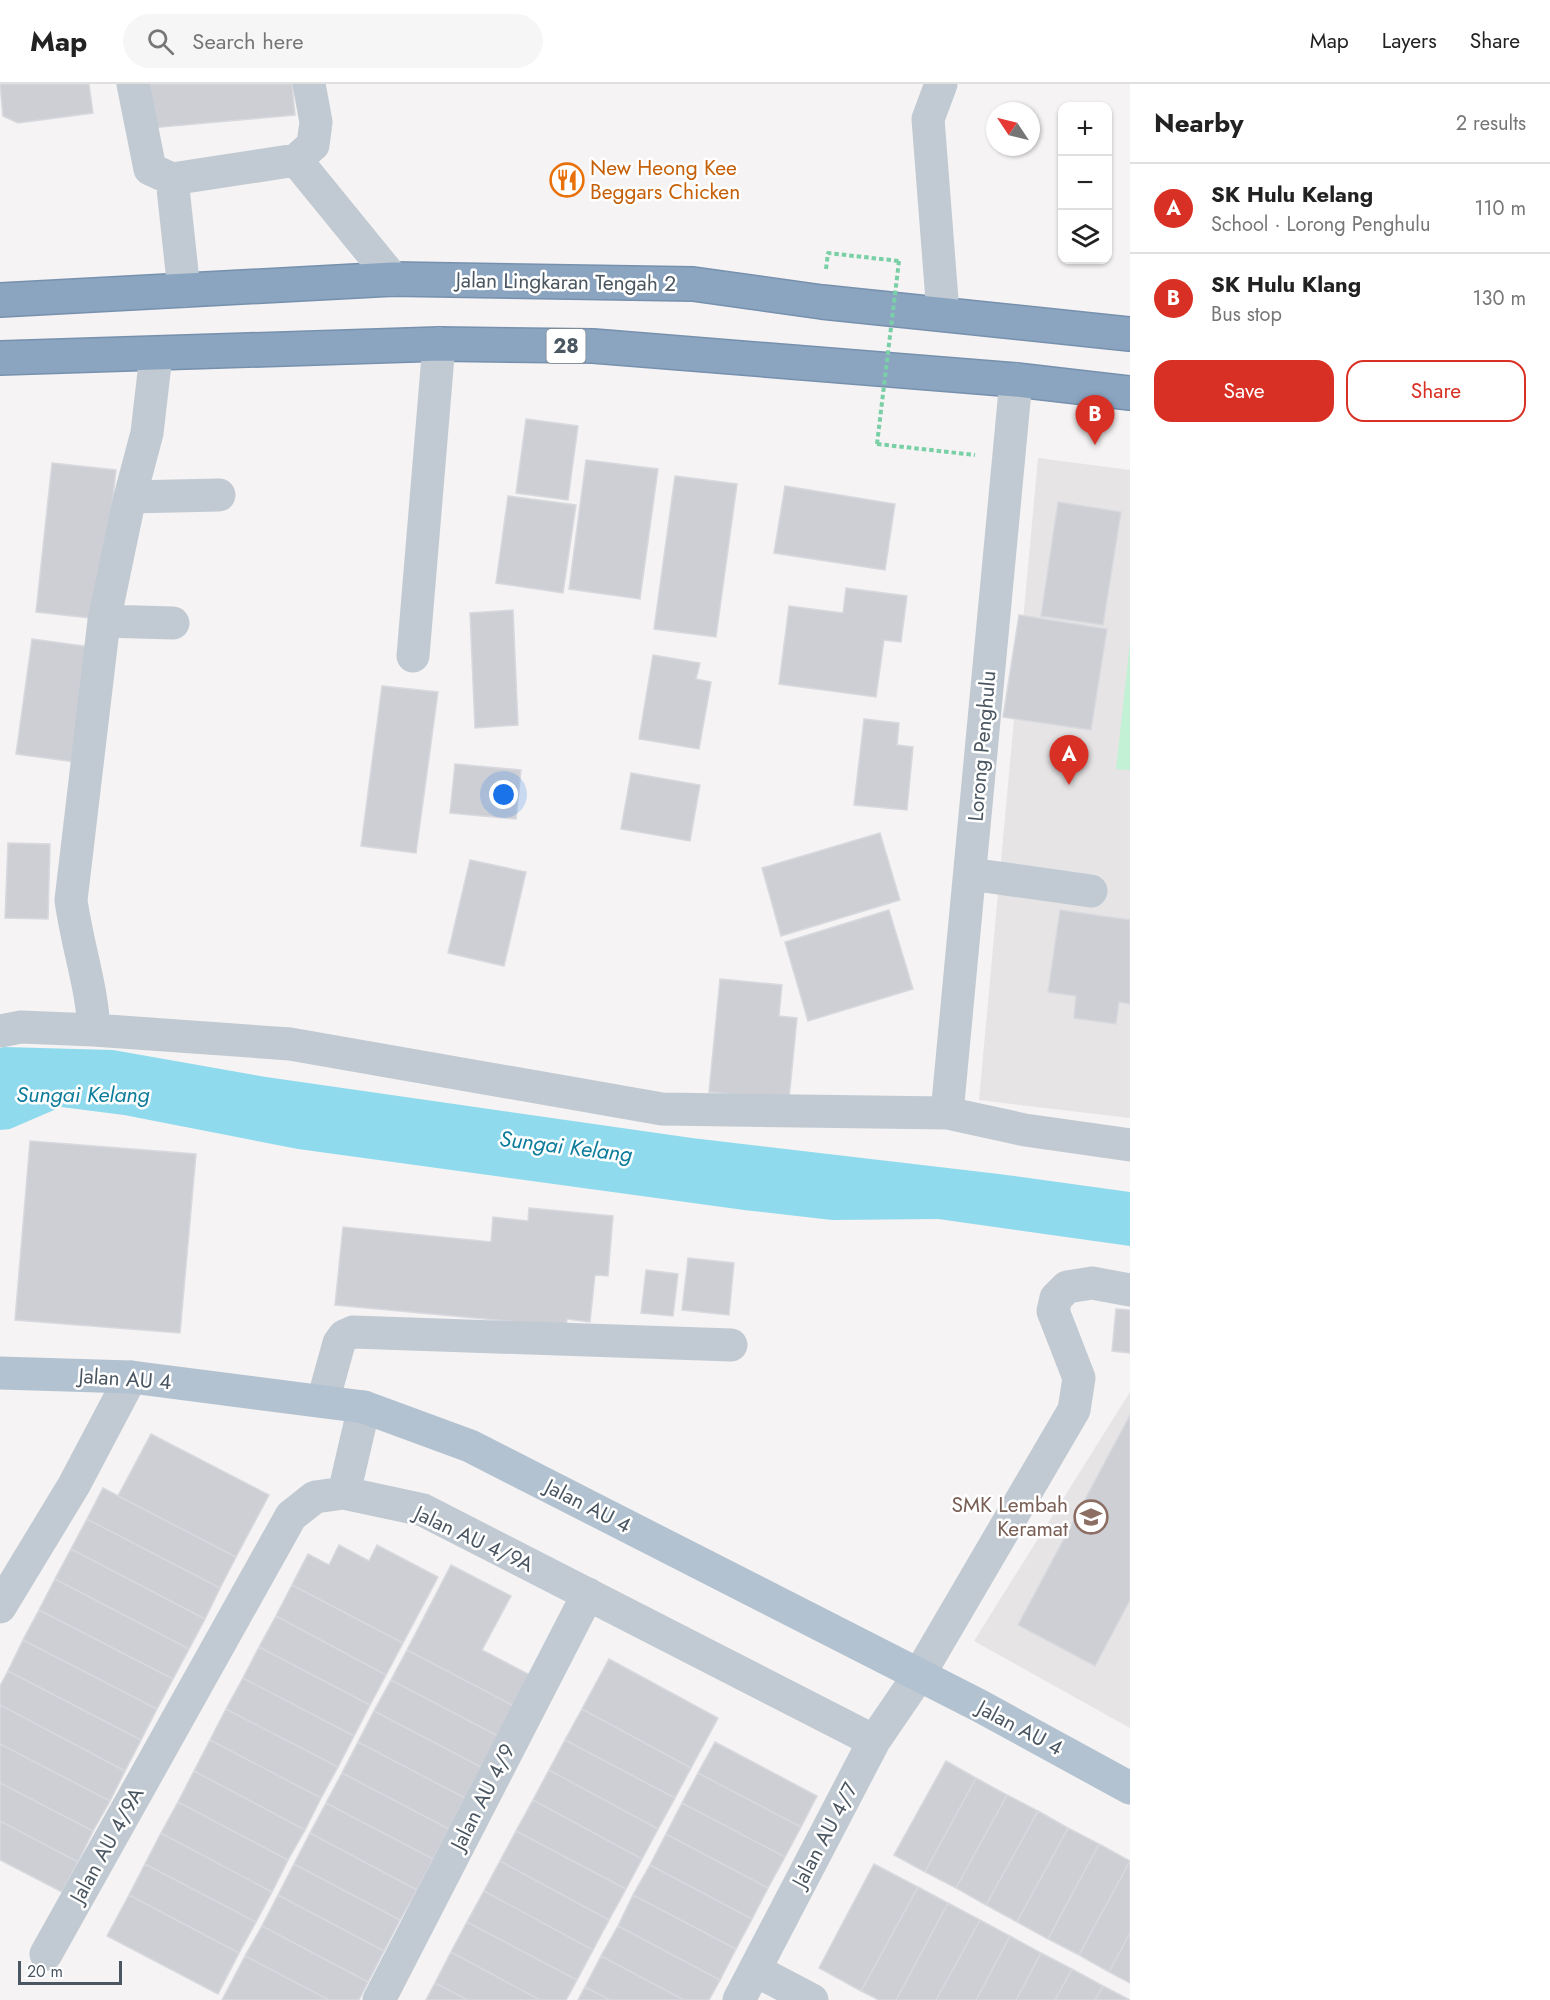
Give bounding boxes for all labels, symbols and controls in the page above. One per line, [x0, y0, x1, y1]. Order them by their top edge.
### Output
search box [123, 14, 543, 68]
text: Map [30, 21, 87, 62]
icon: search [144, 25, 177, 58]
text: Search here [192, 25, 304, 57]
text: Map [1310, 26, 1349, 56]
text: Layers [1382, 26, 1437, 56]
text: Share [1470, 26, 1520, 56]
north arrow [986, 102, 1040, 156]
map controls [1058, 102, 1112, 264]
button: + [1058, 102, 1112, 156]
text: Nearby [1154, 104, 1243, 142]
text: 2 results [1456, 109, 1526, 138]
place label: New Heong Kee Beggars Chicken [590, 153, 740, 207]
button: − [1058, 156, 1112, 210]
restaurant icon: New Heong Kee Beggars Chicken [549, 162, 585, 198]
text: SK Hulu Kelang [1211, 178, 1373, 210]
text: A [1166, 194, 1181, 223]
text: 110 m [1474, 194, 1526, 223]
button: layers [1058, 210, 1112, 264]
text: School · Lorong Penghulu [1211, 210, 1430, 239]
street label: Jalan Lingkaran Tengah 2 [453, 265, 676, 299]
text: SK Hulu Klang [1211, 268, 1361, 300]
text: B [1167, 284, 1180, 313]
text: 130 m [1472, 284, 1526, 313]
text: Bus stop [1211, 300, 1282, 329]
road number: 28 [546, 329, 586, 363]
button: Save [1154, 360, 1334, 422]
button: Share [1346, 360, 1526, 422]
pin: B [1076, 396, 1114, 445]
street label: Lorong Penghulu [960, 669, 1004, 823]
pin: A [1050, 736, 1088, 785]
your location [489, 780, 518, 809]
water label: Sungai Kelang [16, 1078, 150, 1110]
water label: Sungai Kelang [498, 1122, 634, 1170]
street label: Jalan AU 4 [75, 1361, 172, 1397]
street label: Jalan AU 4 [537, 1470, 636, 1540]
place label: SMK Lembah Keramat [952, 1490, 1068, 1544]
street label: Jalan AU 4/9A [407, 1497, 539, 1580]
school or university icon: SMK Lembah Keramat [1073, 1499, 1109, 1535]
street label: Jalan AU 4 [969, 1692, 1068, 1763]
street label: Jalan AU 4/9 [442, 1739, 523, 1858]
street label: Jalan AU 4/7 [783, 1777, 865, 1895]
street label: Jalan AU 4/9A [61, 1782, 151, 1911]
scale bar [18, 1958, 122, 1986]
text: 20 m [27, 1960, 63, 1983]

